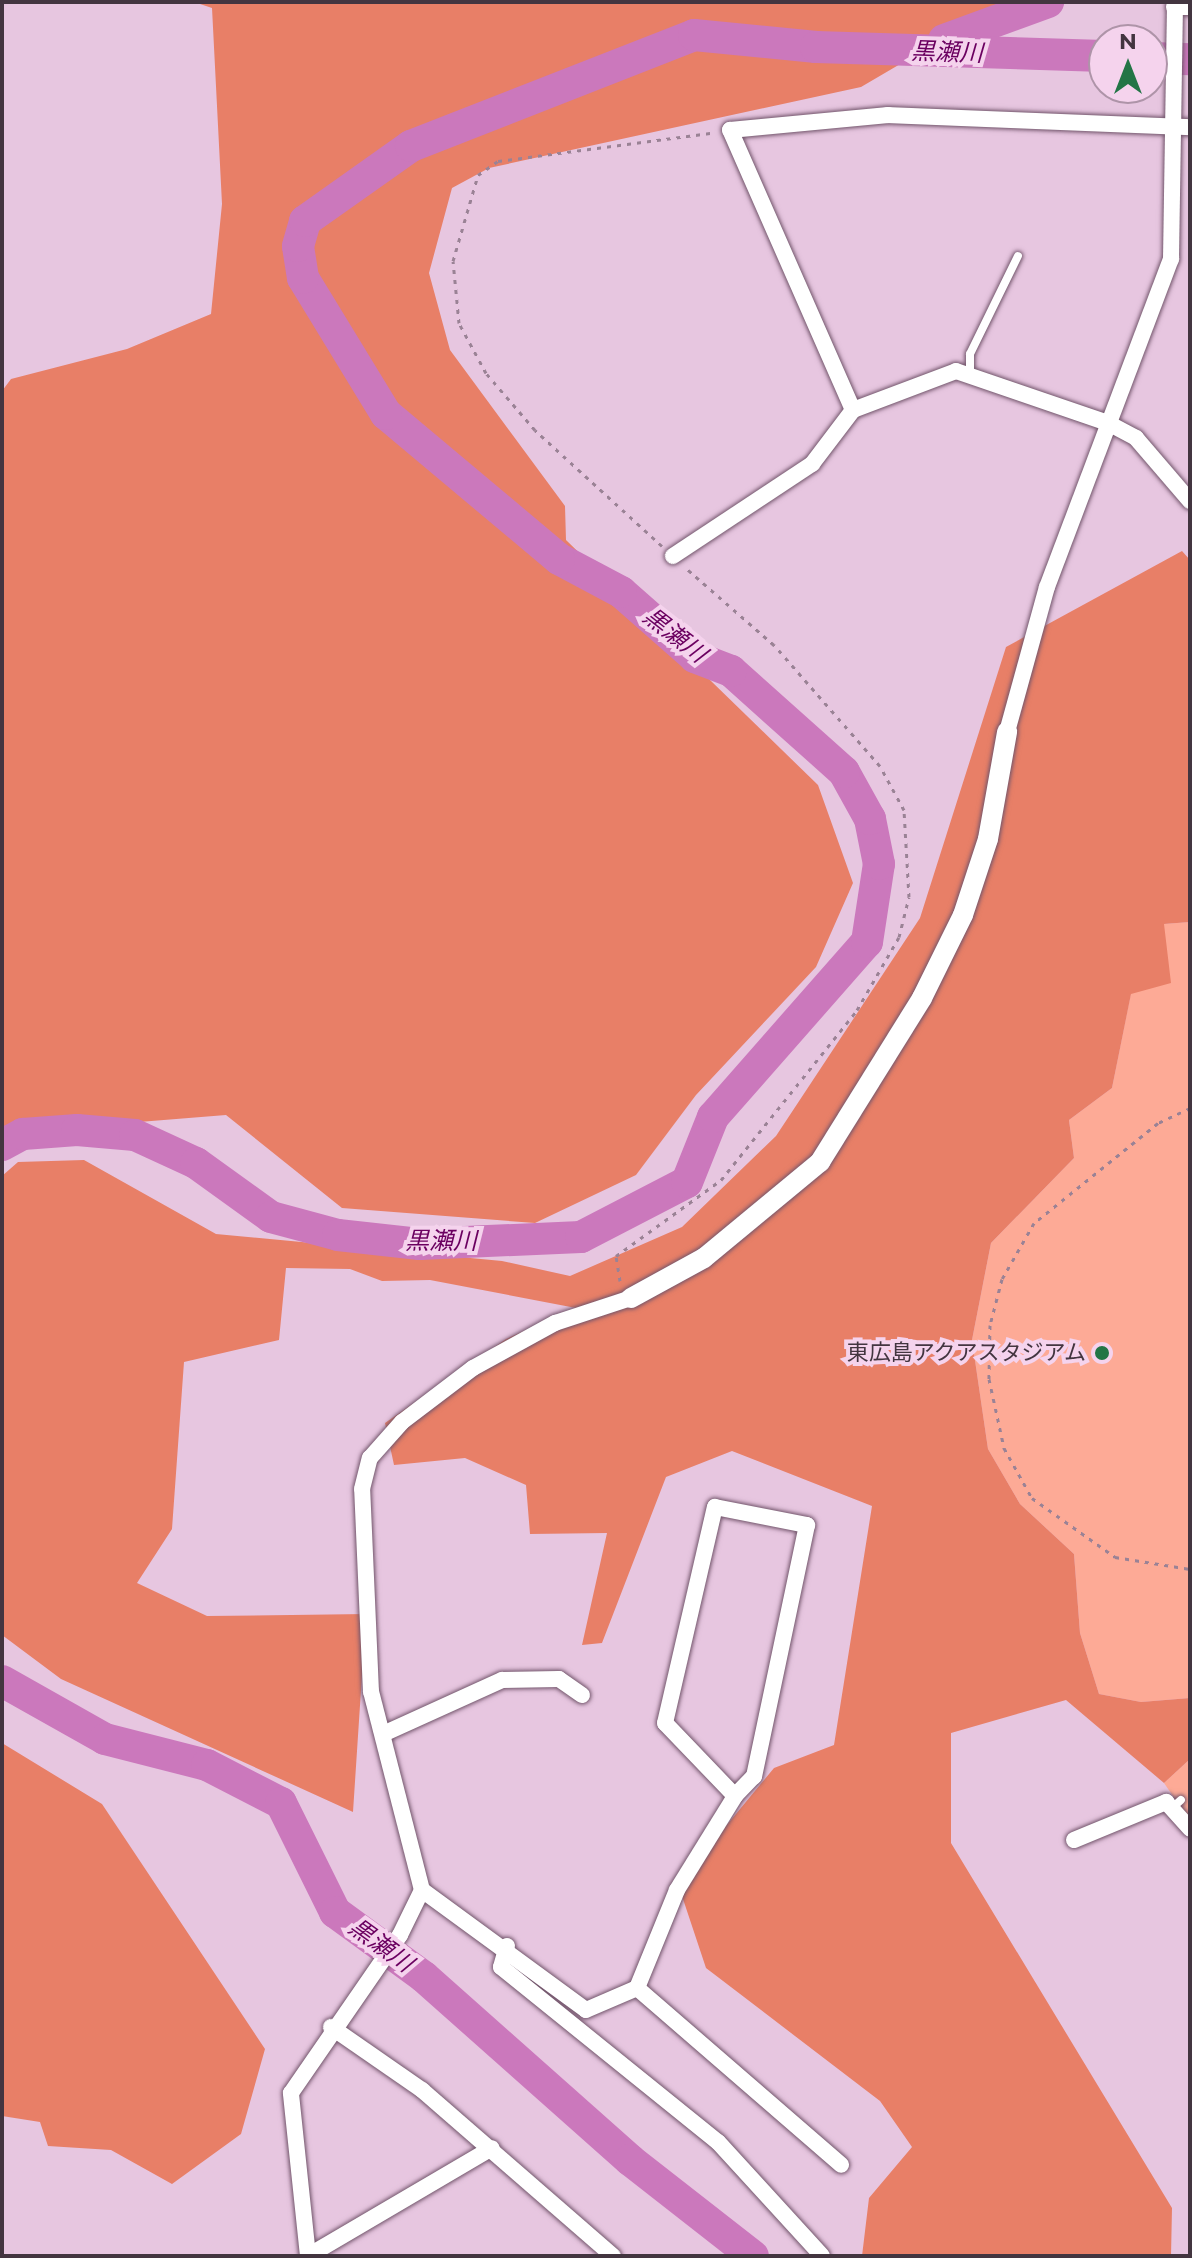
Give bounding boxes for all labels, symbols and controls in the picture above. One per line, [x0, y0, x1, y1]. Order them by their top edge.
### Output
north arrow [1088, 24, 1168, 104]
text: N [1119, 28, 1137, 55]
water label: 黒瀬川 [911, 36, 983, 68]
water label: 黒瀬川 [638, 601, 712, 669]
water label: 黒瀬川 [405, 1227, 477, 1255]
place label: 東広島アクアスタジアム [844, 1340, 1086, 1366]
marker: 東広島アクアスタジアム [1093, 1344, 1111, 1362]
water label: 黒瀬川 [343, 1912, 419, 1978]

